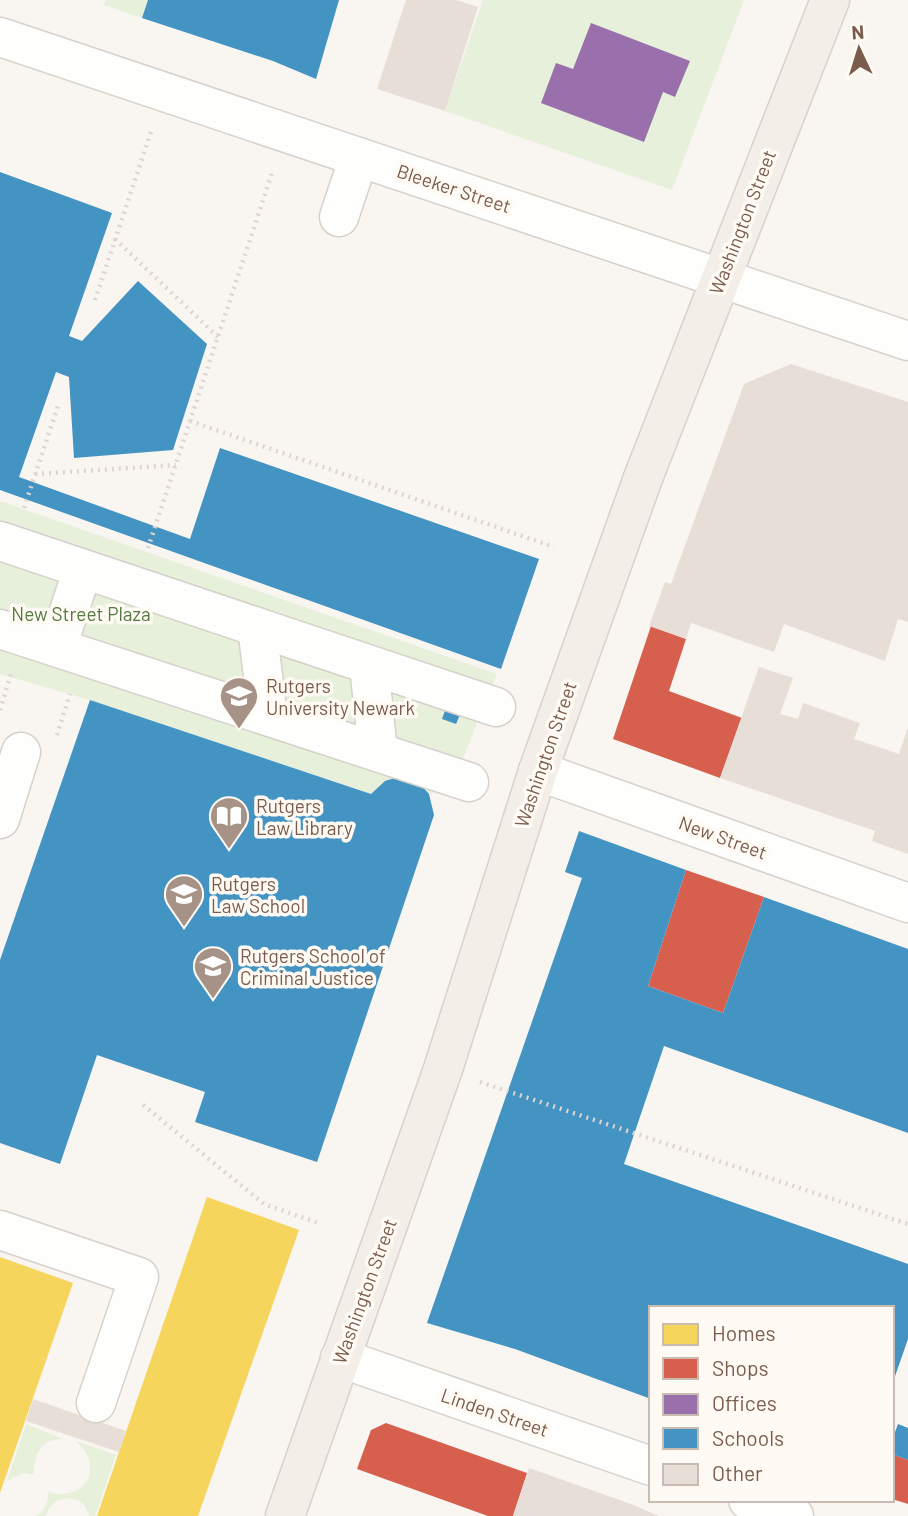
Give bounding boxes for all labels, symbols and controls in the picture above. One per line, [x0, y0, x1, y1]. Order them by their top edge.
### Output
north arrow [824, 14, 894, 84]
text: N [851, 20, 865, 43]
street label: Washington Street [704, 146, 780, 298]
street label: Bleeker Street [394, 159, 514, 217]
park label: New Street Plaza [11, 602, 151, 625]
place label: Rutgers University Newark [266, 674, 415, 719]
school or university icon: Rutgers University Newark [218, 675, 260, 730]
street label: Washington Street [509, 678, 581, 830]
place label: Rutgers Law Library [256, 794, 353, 839]
library icon: Rutgers Law Library [208, 795, 250, 850]
street label: New Street [676, 810, 770, 864]
place label: Rutgers Law School [211, 872, 305, 917]
school or university icon: Rutgers Law School [163, 873, 205, 928]
place label: Rutgers School of Criminal Justice [240, 944, 386, 989]
school or university icon: Rutgers School of Criminal Justice [192, 945, 234, 1000]
street label: Washington Street [327, 1215, 401, 1367]
legend [649, 1306, 894, 1502]
text: Homes [712, 1320, 776, 1345]
text: Shops [712, 1355, 769, 1380]
street label: Linden Street [438, 1383, 552, 1441]
text: Offices [712, 1390, 777, 1415]
text: Schools [712, 1425, 784, 1450]
text: Other [712, 1460, 763, 1485]

